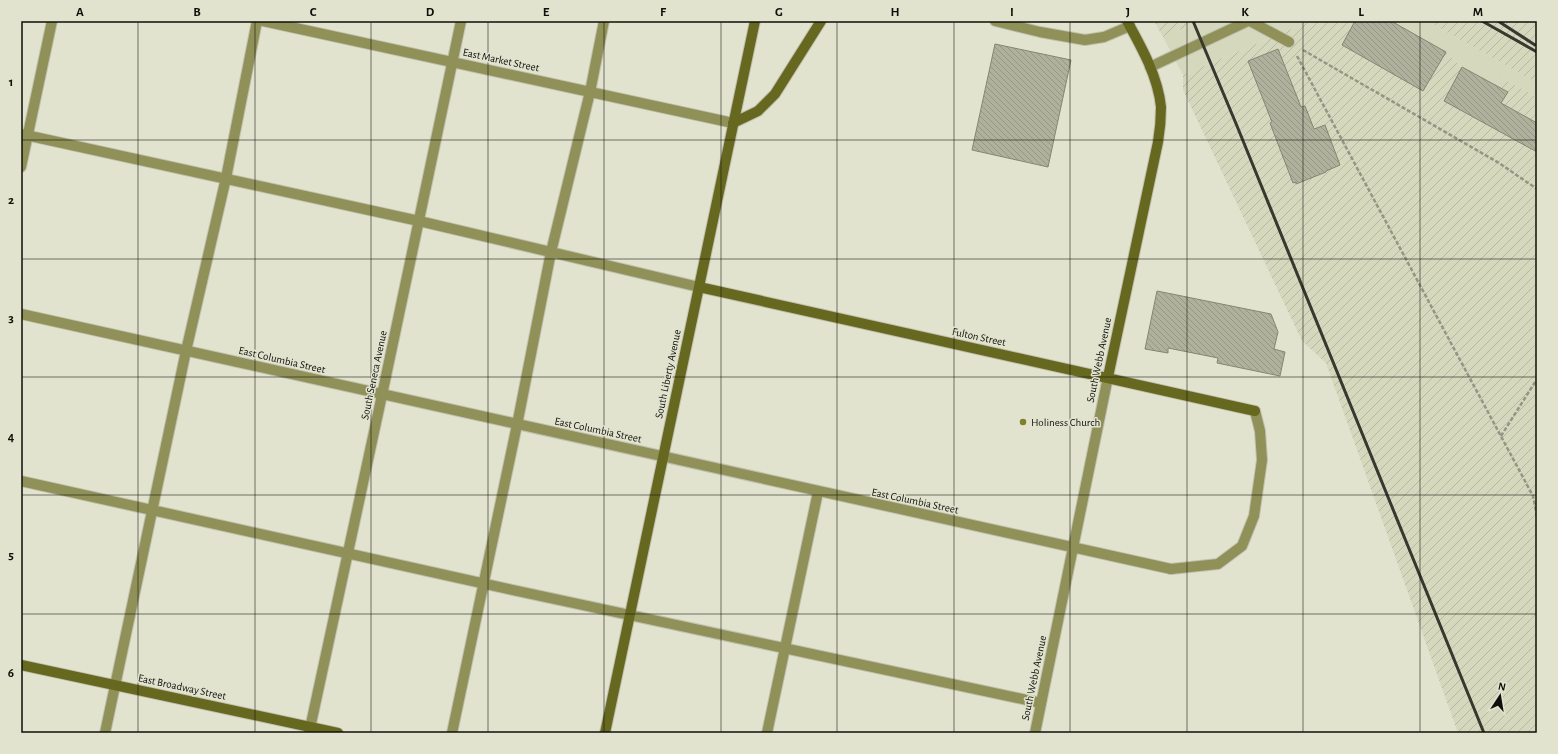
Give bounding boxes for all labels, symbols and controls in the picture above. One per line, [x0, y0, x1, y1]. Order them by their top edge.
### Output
text: A [76, 6, 84, 19]
text: B [193, 6, 201, 19]
text: C [310, 6, 317, 19]
text: D [426, 6, 435, 19]
text: E [543, 6, 550, 19]
text: F [660, 6, 667, 19]
text: G [775, 6, 783, 19]
text: H [890, 6, 900, 19]
text: I [1010, 6, 1014, 19]
text: J [1126, 6, 1130, 19]
text: K [1241, 6, 1249, 19]
text: L [1358, 6, 1364, 19]
text: M [1473, 6, 1483, 19]
street label: East Market Street [462, 47, 541, 74]
text: 1 [9, 76, 13, 89]
text: 2 [8, 194, 14, 207]
text: 3 [8, 312, 14, 325]
street label: South Webb Avenue [1085, 316, 1113, 404]
street label: Fulton Street [951, 326, 1007, 348]
street label: South Seneca Avenue [359, 329, 389, 421]
street label: South Liberty Avenue [653, 329, 683, 419]
street label: East Columbia Street [238, 345, 327, 375]
street label: East Columbia Street [554, 415, 643, 445]
marker: Holiness Church [1018, 417, 1028, 427]
place label: Holiness Church [1031, 417, 1100, 428]
text: 4 [8, 431, 15, 444]
street label: East Columbia Street [871, 486, 960, 516]
text: 5 [8, 549, 14, 562]
street label: South Webb Avenue [1020, 634, 1048, 722]
text: 6 [8, 667, 14, 680]
street label: East Broadway Street [137, 672, 227, 702]
north arrow [1480, 676, 1520, 716]
text: N [1497, 681, 1507, 693]

